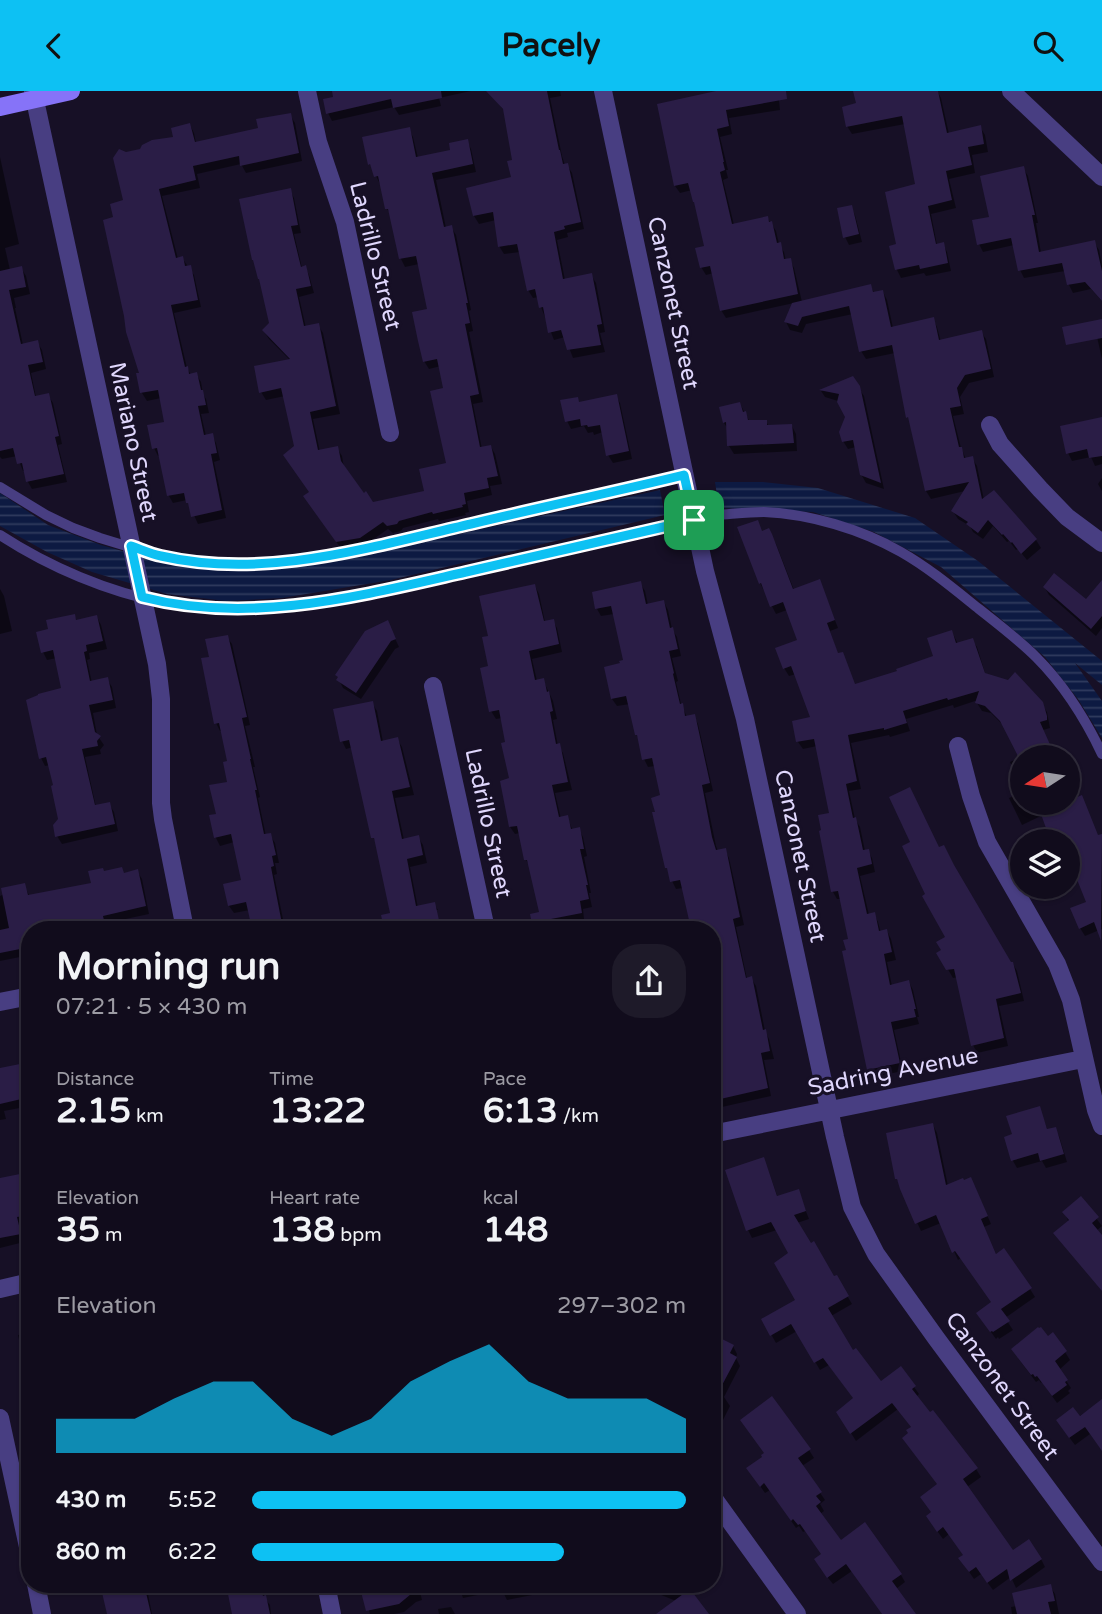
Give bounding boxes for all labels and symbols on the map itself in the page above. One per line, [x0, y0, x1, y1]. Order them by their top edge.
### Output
street label: Ladrillo Street [343, 179, 407, 334]
street label: Canzonet Street [641, 214, 705, 392]
street label: Mariano Street [102, 360, 164, 525]
pin [664, 490, 724, 550]
north arrow [1010, 745, 1080, 815]
street label: Ladrillo Street [458, 746, 518, 901]
street label: Canzonet Street [768, 767, 832, 945]
street label: Sadring Avenue [805, 1042, 981, 1102]
street label: Canzonet Street [939, 1307, 1065, 1466]

